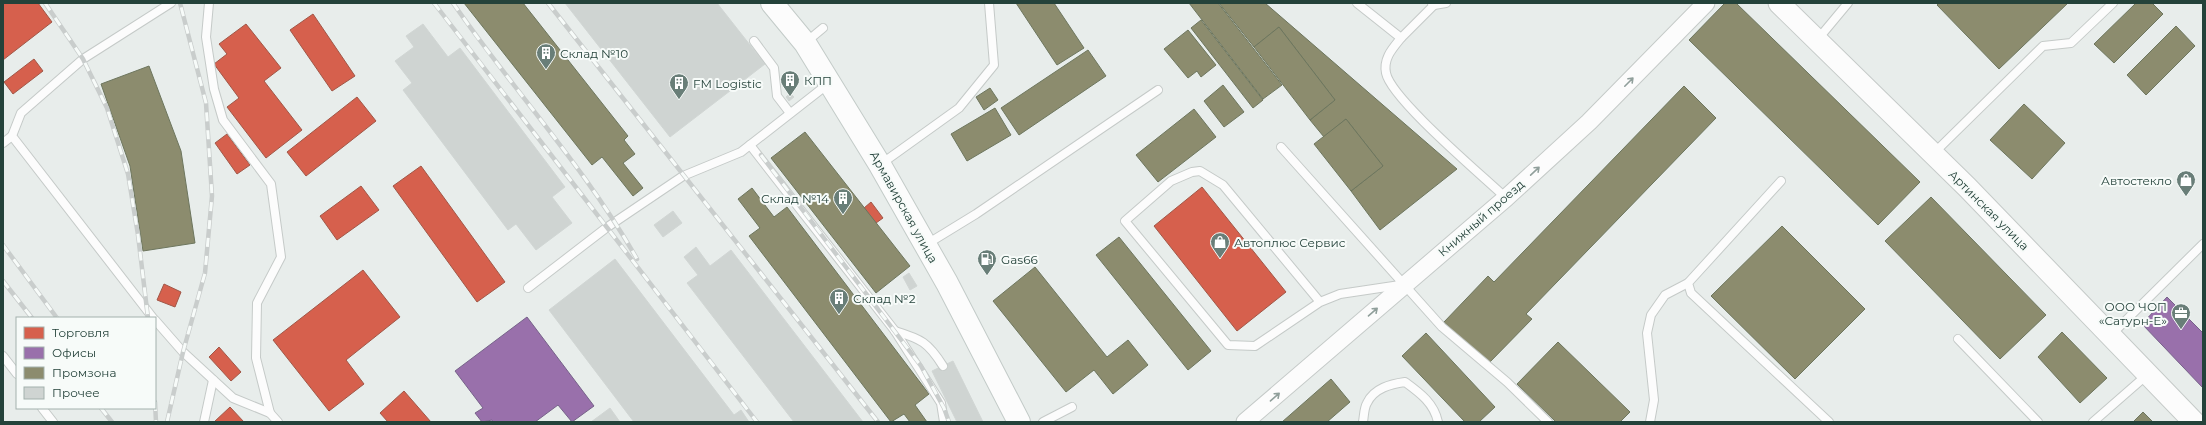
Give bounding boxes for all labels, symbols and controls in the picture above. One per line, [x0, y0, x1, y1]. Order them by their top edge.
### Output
building icon: Склад №10 [535, 42, 557, 70]
place label: Склад №10 [560, 46, 628, 61]
building icon: КПП [779, 69, 801, 97]
building icon: FM Logistic [668, 72, 690, 100]
place label: КПП [804, 73, 832, 88]
place label: FM Logistic [693, 76, 762, 91]
one-way arrow [1624, 77, 1634, 86]
street label: Армавирская улица [867, 148, 941, 266]
one-way arrow [1530, 167, 1540, 176]
street label: Артинская улица [1946, 167, 2032, 253]
shop icon: Автостекло [2175, 169, 2197, 197]
place label: Автостекло [2101, 173, 2172, 188]
street label: Книжный проезд [1435, 176, 1527, 259]
building icon: Склад №14 [832, 187, 854, 215]
place label: Склад №14 [761, 191, 829, 206]
shop icon: Автоплюс Сервис [1209, 231, 1231, 259]
place label: Автоплюс Сервис [1234, 235, 1346, 250]
fuel station icon: Gas66 [976, 248, 998, 276]
place label: Gas66 [1001, 252, 1038, 267]
building icon: Склад №2 [828, 287, 850, 315]
place label: Склад №2 [853, 291, 916, 306]
place label: ООО ЧОП «Сатурн-Е» [2099, 299, 2167, 328]
office icon: ООО ЧОП «Сатурн-Е» [2170, 302, 2192, 330]
one-way arrow [1368, 307, 1379, 316]
legend [16, 317, 156, 409]
text: Торговля [52, 325, 109, 340]
text: Офисы [52, 345, 96, 360]
text: Промзона [52, 365, 116, 380]
text: Прочее [52, 385, 100, 400]
one-way arrow [1270, 392, 1280, 401]

